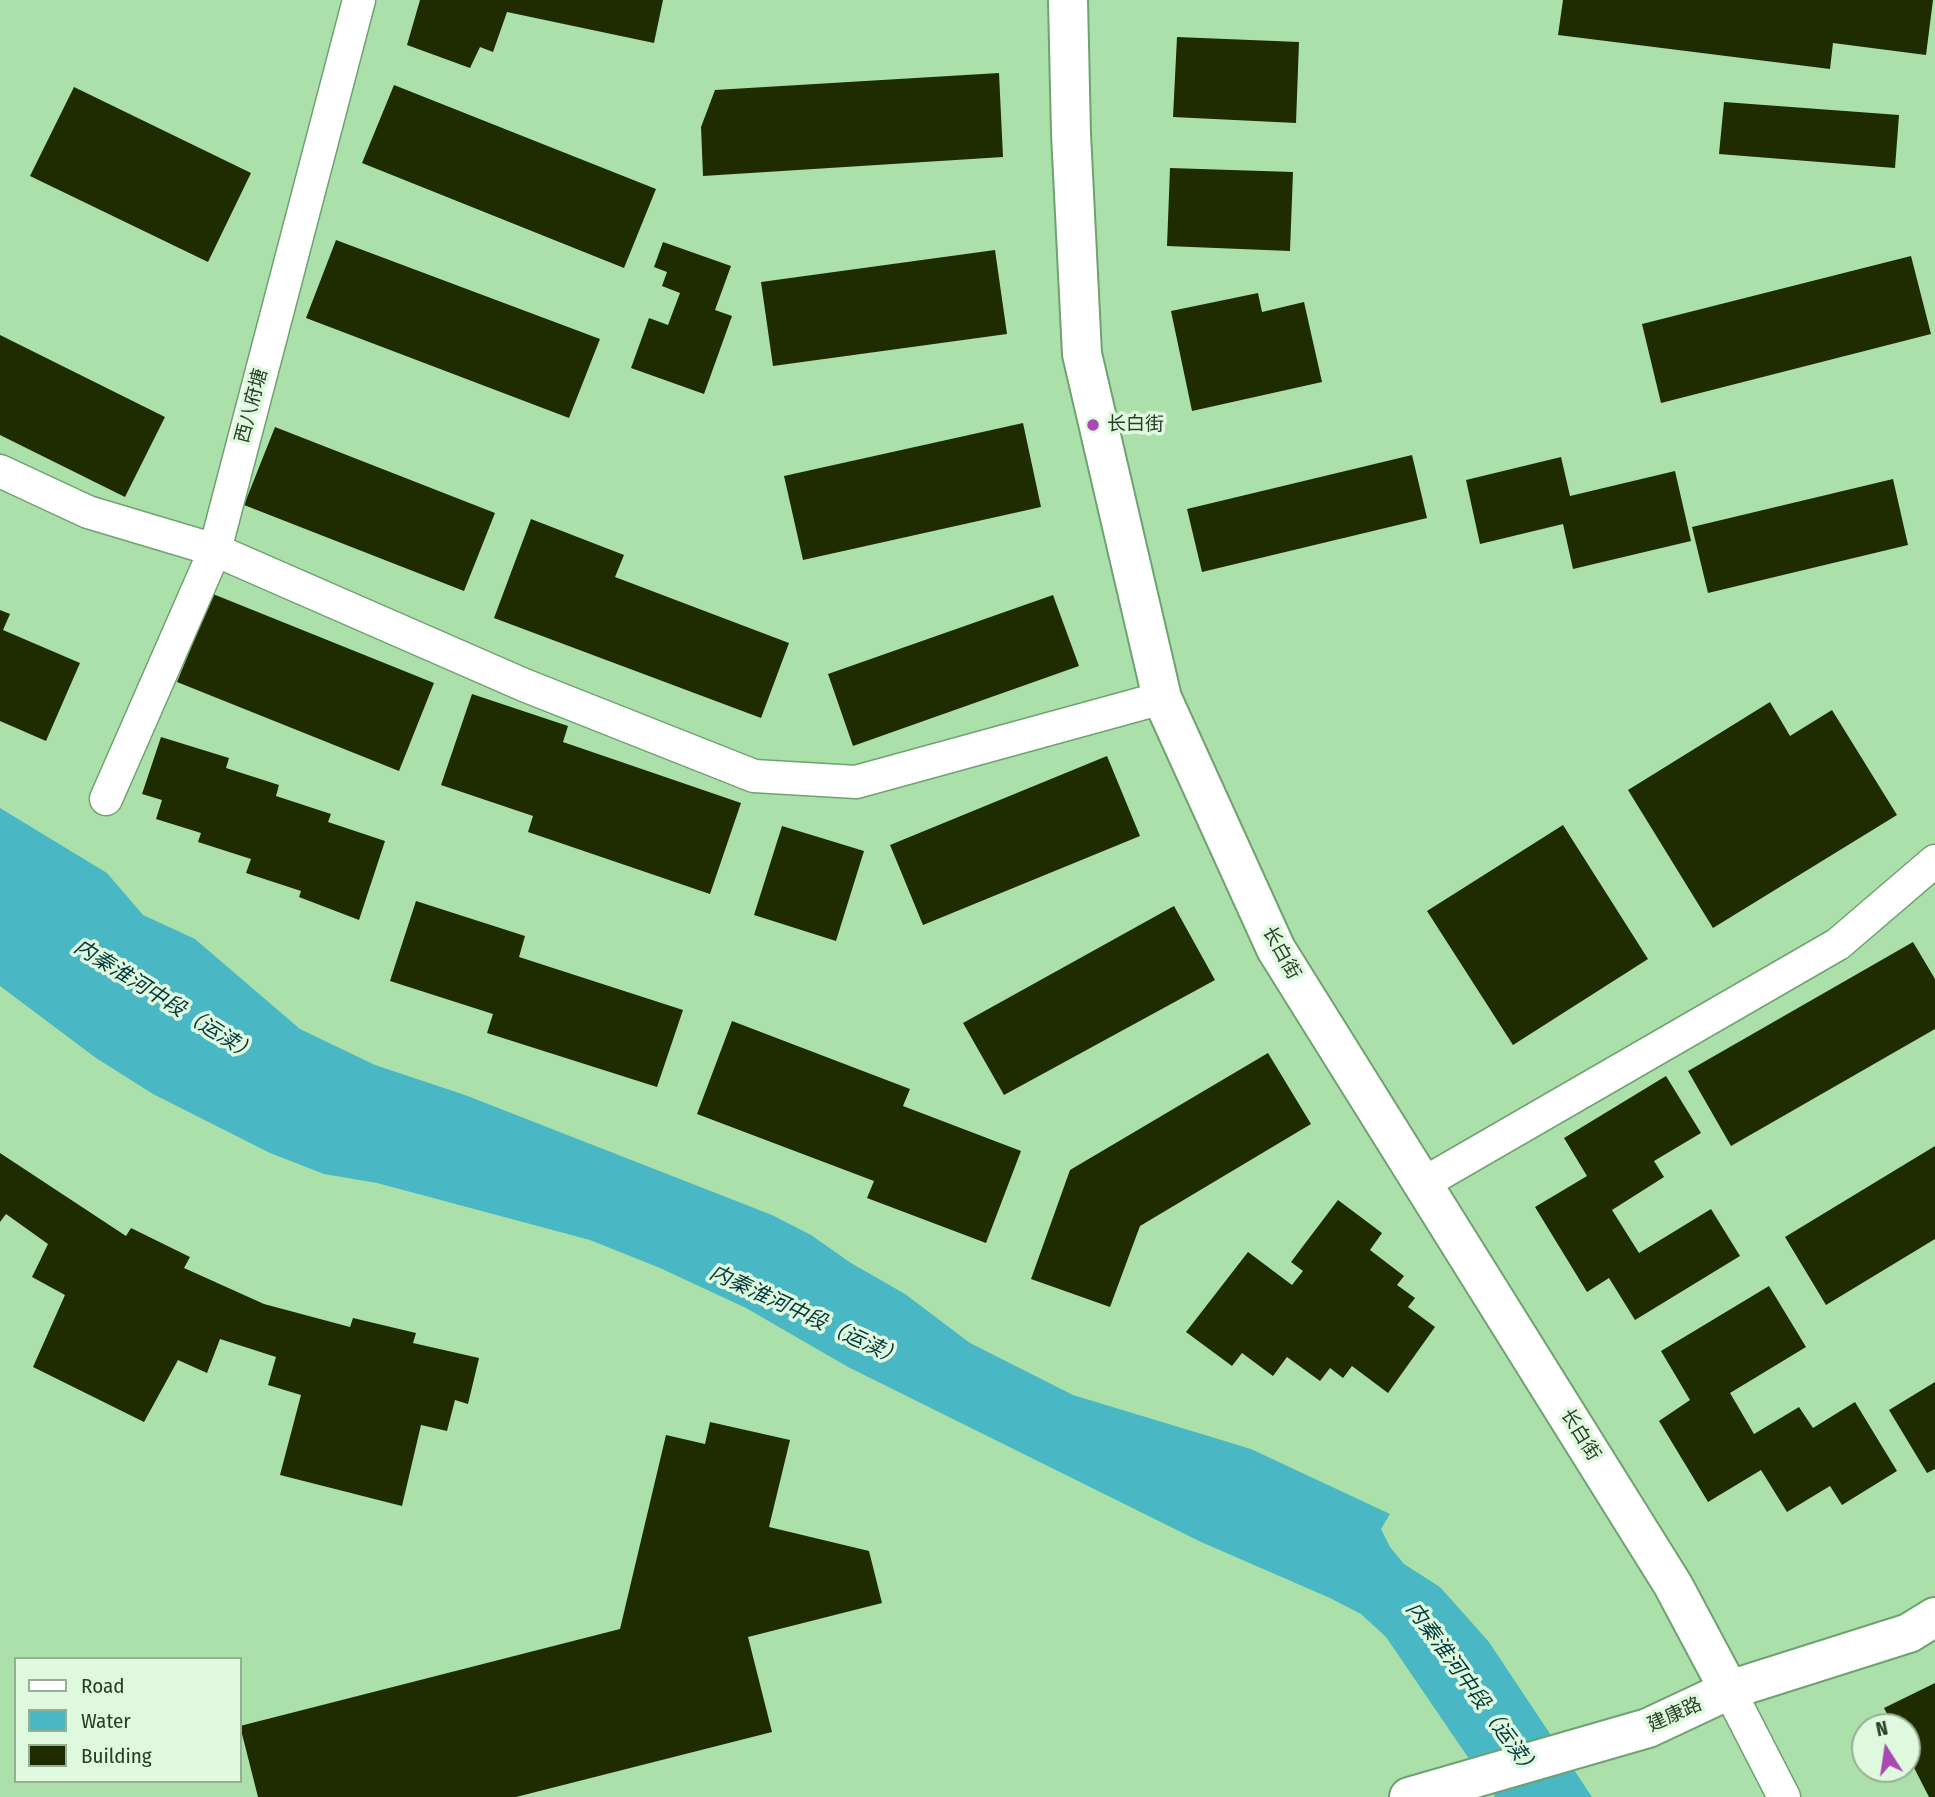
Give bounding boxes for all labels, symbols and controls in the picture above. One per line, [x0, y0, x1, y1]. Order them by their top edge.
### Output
street label: 西八府塘 [231, 366, 273, 446]
place label: 长白街 [1107, 414, 1164, 436]
marker: 长白街 [1085, 417, 1101, 433]
street label: 长白街 [1257, 923, 1305, 983]
water label: 内秦淮河中段（运渎） [69, 935, 261, 1067]
water label: 内秦淮河中段（运渎） [706, 1260, 906, 1372]
street label: 长白街 [1555, 1405, 1605, 1465]
water label: 内秦淮河中段（运渎） [1400, 1598, 1544, 1782]
legend [14, 1657, 242, 1783]
text: Road [81, 1673, 125, 1699]
street label: 建康路 [1644, 1693, 1706, 1737]
text: Water [81, 1708, 131, 1734]
north arrow [1851, 1713, 1921, 1783]
text: N [1874, 1716, 1890, 1741]
text: Building [81, 1743, 152, 1769]

